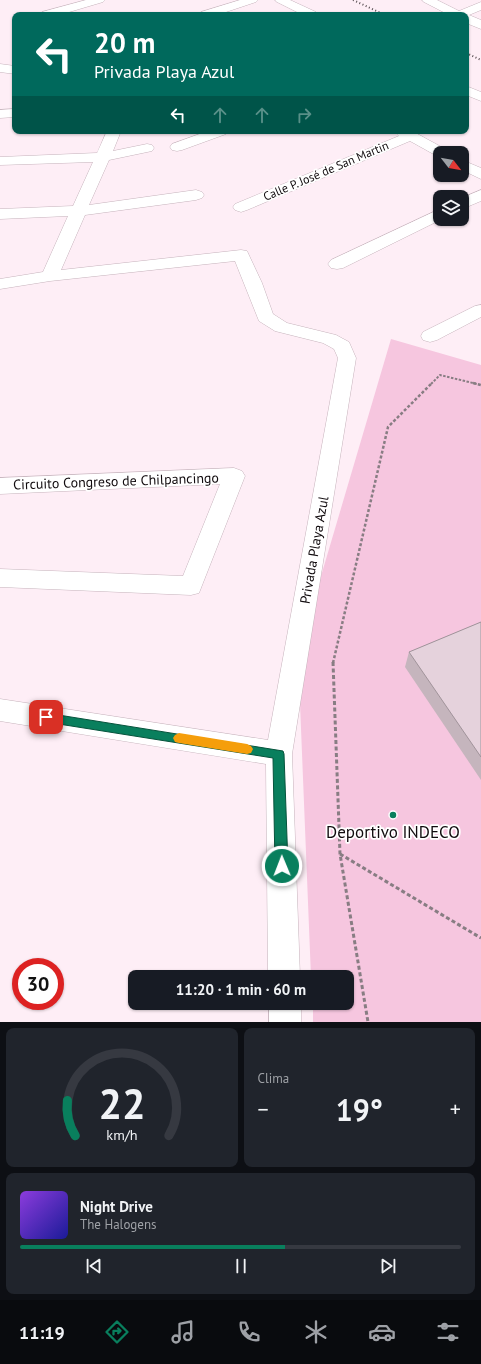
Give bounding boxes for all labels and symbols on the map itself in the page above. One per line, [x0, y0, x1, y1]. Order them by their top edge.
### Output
street label: Calle P. José de San Martin [261, 137, 391, 204]
north arrow [433, 146, 469, 182]
street label: Circuito Congreso de Chilpancingo [13, 468, 219, 494]
street label: Privada Playa Azul [296, 495, 332, 605]
pin [29, 700, 63, 734]
marker: Deportivo INDECO [388, 810, 398, 820]
place label: Deportivo INDECO [326, 821, 460, 843]
position arrow [261, 845, 303, 887]
speed limit sign: 30 [12, 958, 64, 1010]

